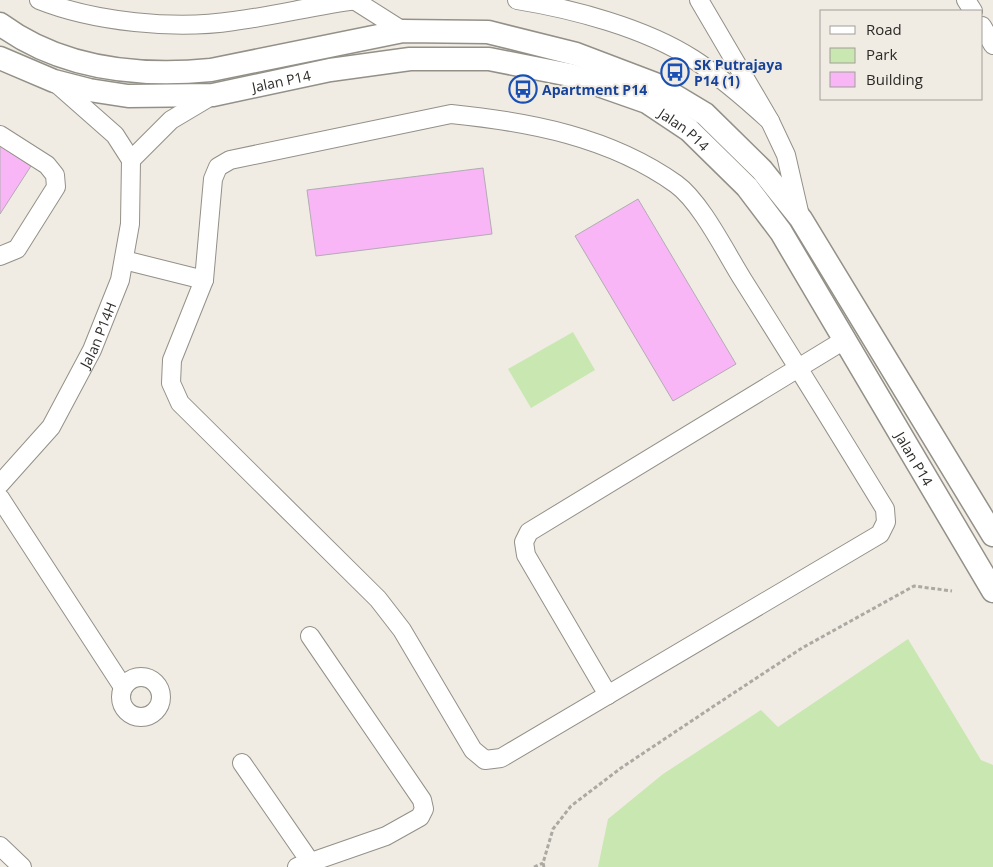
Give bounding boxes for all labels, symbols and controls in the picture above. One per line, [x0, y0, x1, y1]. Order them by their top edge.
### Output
legend [820, 10, 983, 100]
text: Road [866, 19, 902, 39]
text: Park [866, 44, 897, 64]
place label: SK Putrajaya P14 (1) [694, 55, 783, 90]
bus stop icon: SK Putrajaya P14 (1) [660, 57, 690, 87]
street label: Jalan P14 [248, 65, 312, 96]
text: Building [866, 69, 923, 89]
bus stop icon: Apartment P14 [508, 74, 538, 104]
place label: Apartment P14 [542, 80, 647, 99]
street label: Jalan P14 [654, 102, 714, 155]
street label: Jalan P14H [74, 299, 120, 373]
street label: Jalan P14 [890, 426, 938, 489]

